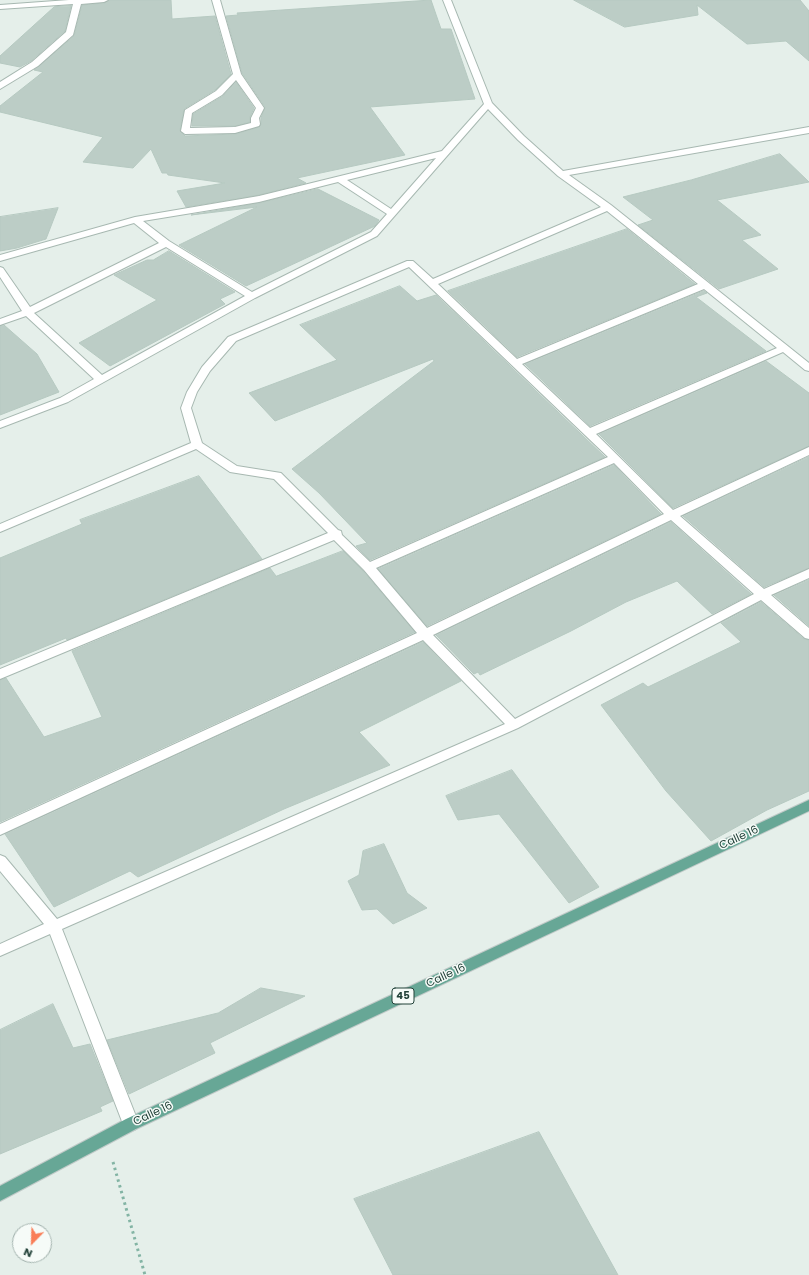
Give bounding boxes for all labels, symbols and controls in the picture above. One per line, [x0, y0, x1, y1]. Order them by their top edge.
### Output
street label: Calle 16 [717, 823, 761, 853]
street label: Calle 16 [424, 961, 468, 991]
road number: 45 [392, 988, 414, 1004]
street label: Calle 16 [131, 1099, 175, 1129]
north arrow [12, 1223, 52, 1263]
text: N [21, 1244, 35, 1262]

